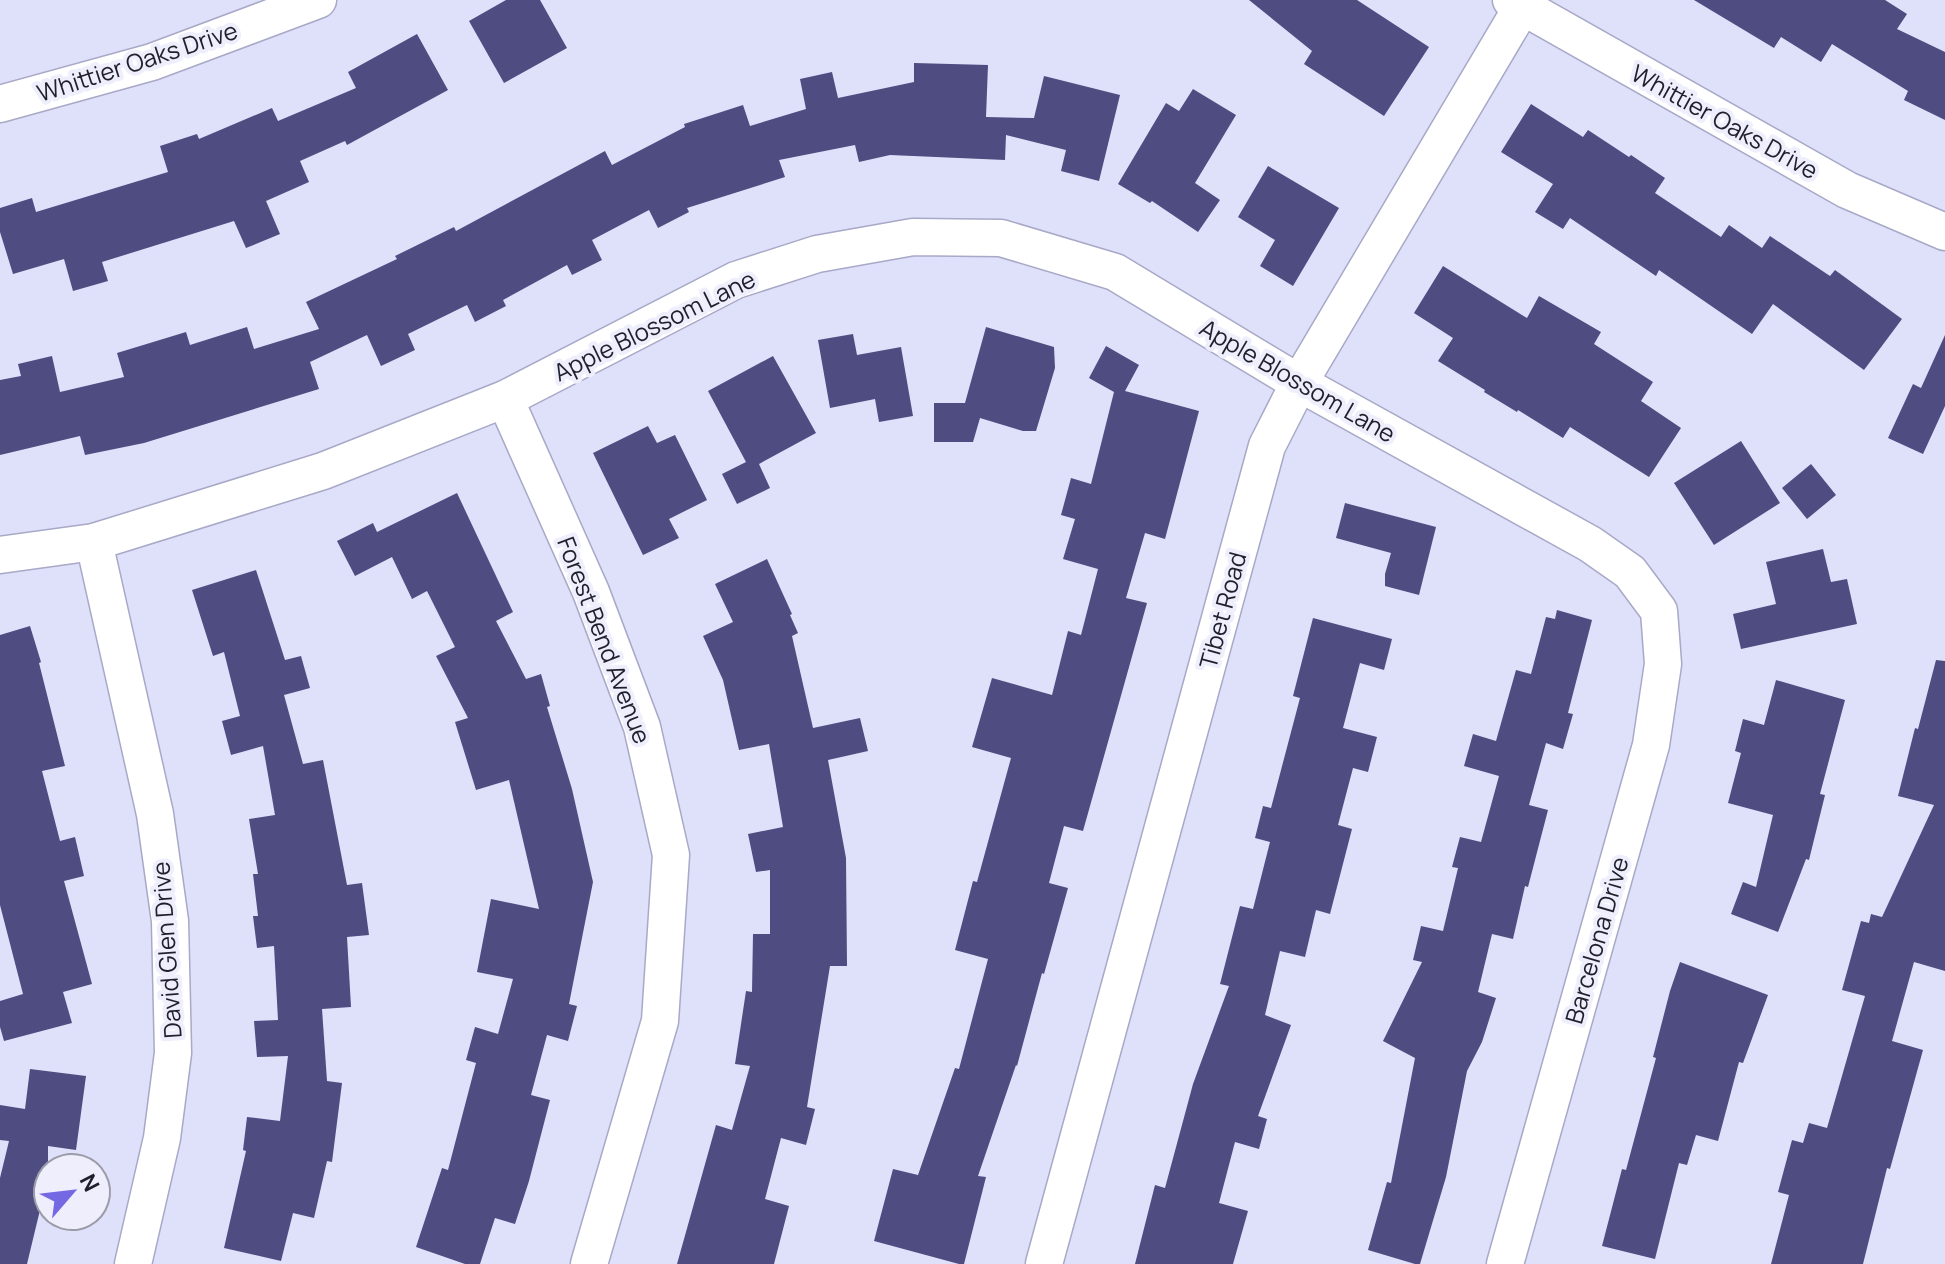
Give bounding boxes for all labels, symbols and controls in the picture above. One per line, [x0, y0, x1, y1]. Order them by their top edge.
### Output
street label: Whittier Oaks Drive [32, 13, 242, 109]
street label: Whittier Oaks Drive [1626, 56, 1824, 186]
street label: Apple Blossom Lane [548, 262, 760, 388]
street label: Apple Blossom Lane [1194, 311, 1402, 449]
street label: Forest Bend Avenue [550, 532, 660, 748]
street label: Tibet Road [1191, 548, 1253, 672]
street label: Barcelona Drive [1556, 853, 1636, 1027]
street label: David Glen Drive [143, 860, 189, 1040]
north arrow [32, 1152, 112, 1232]
text: N [73, 1169, 107, 1197]

